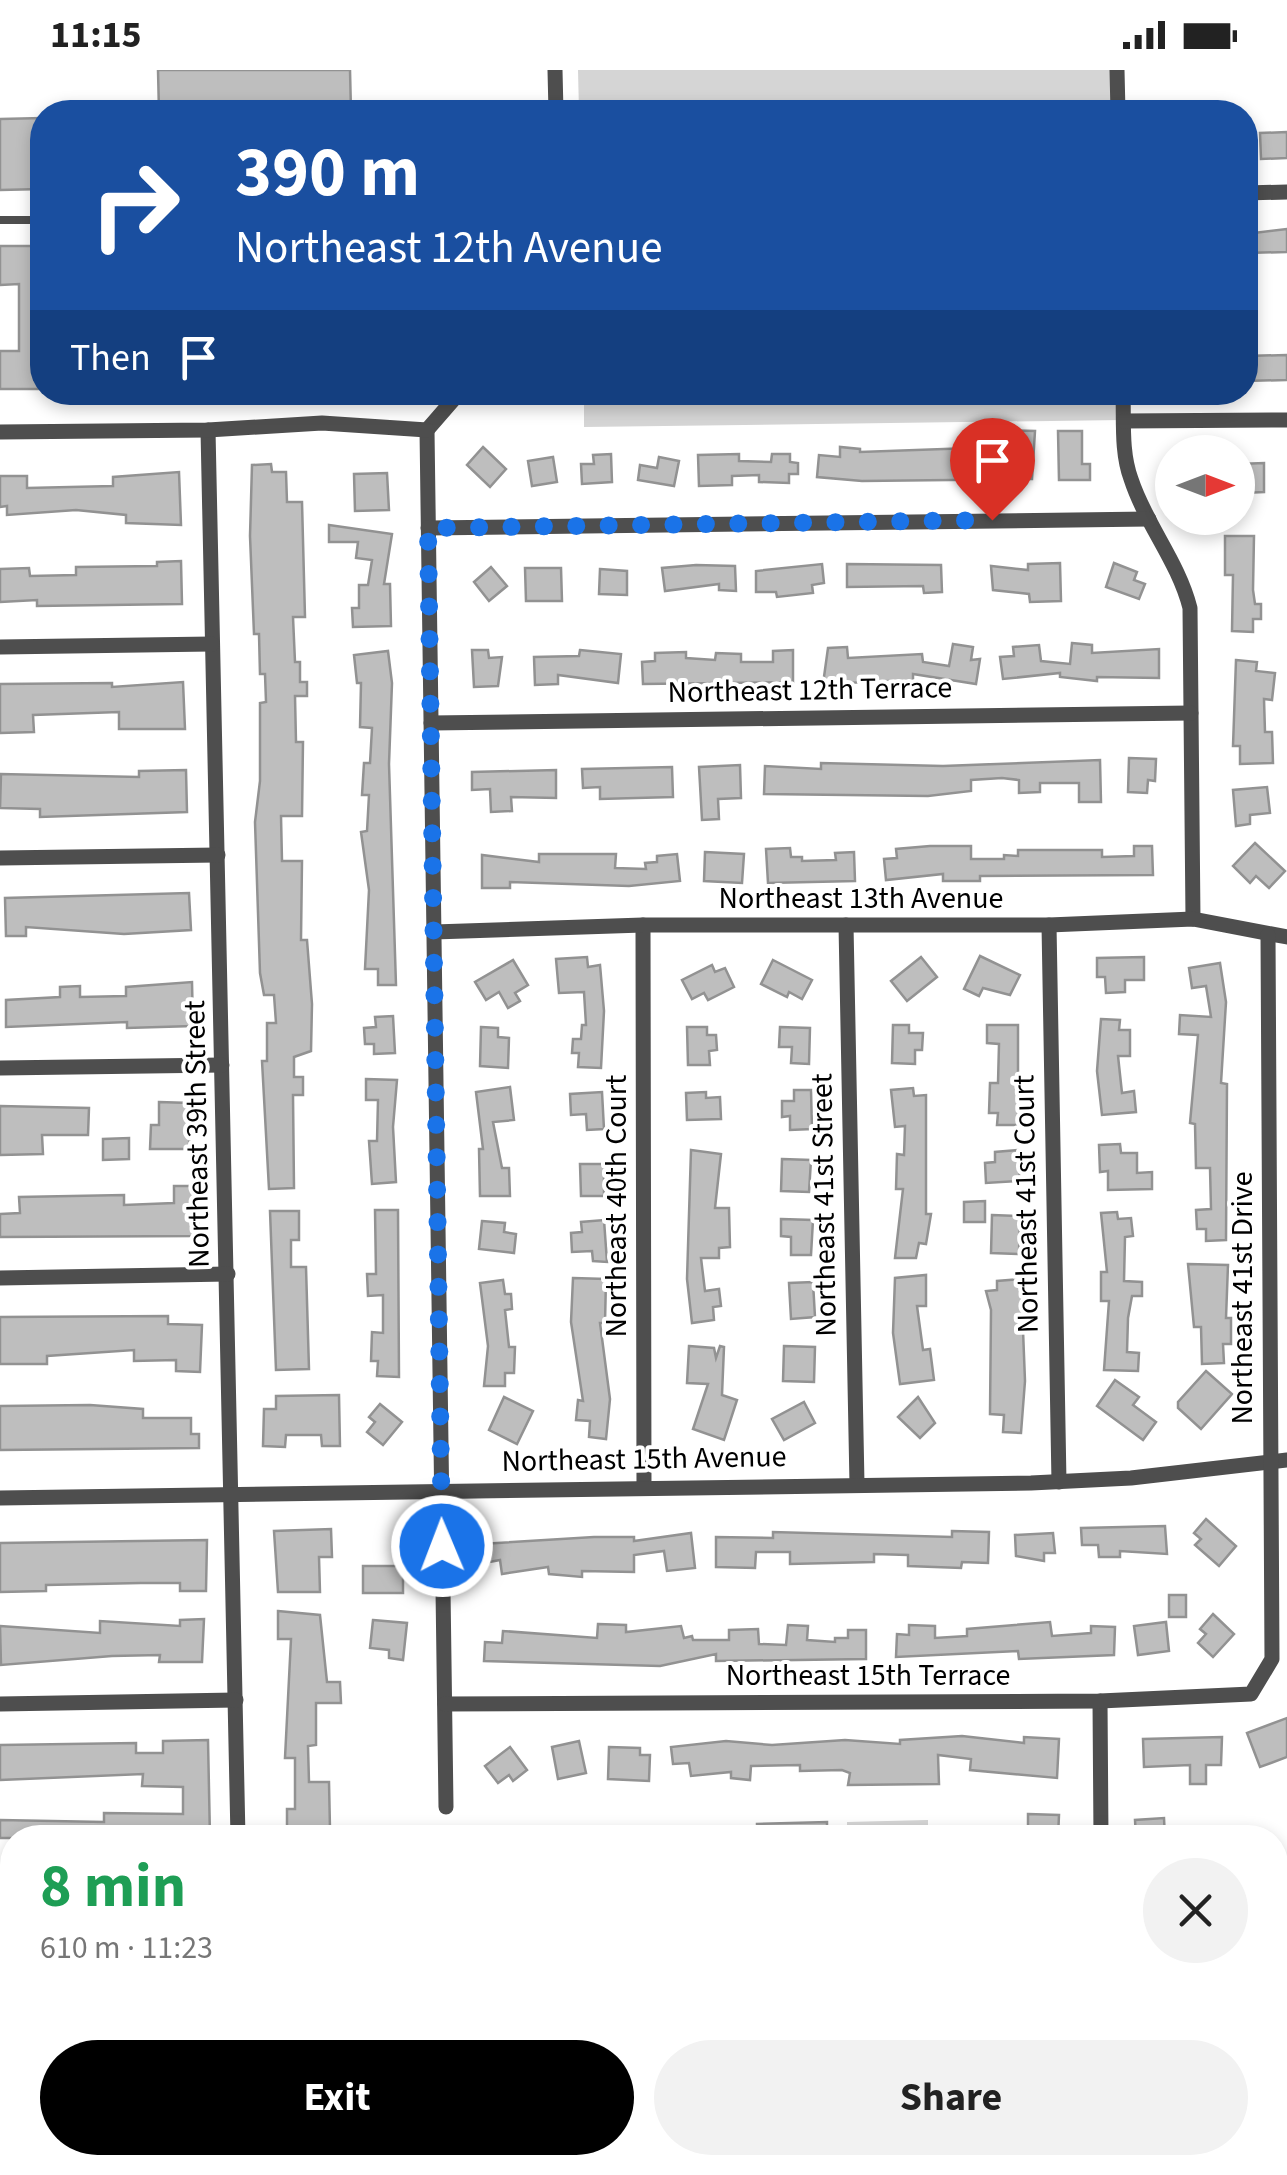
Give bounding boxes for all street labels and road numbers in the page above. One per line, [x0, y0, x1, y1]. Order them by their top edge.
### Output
street label: Northeast 12th Terrace [667, 666, 953, 714]
street label: Northeast 13th Avenue [719, 877, 1003, 920]
street label: Northeast 39th Street [173, 1000, 221, 1268]
street label: Northeast 41st Street [800, 1073, 848, 1337]
street label: Northeast 41st Court [1002, 1074, 1050, 1334]
street label: Northeast 40th Court [595, 1075, 638, 1337]
street label: Northeast 41st Drive [1221, 1171, 1264, 1425]
street label: Northeast 15th Avenue [501, 1435, 787, 1483]
street label: Northeast 15th Terrace [726, 1654, 1010, 1697]

